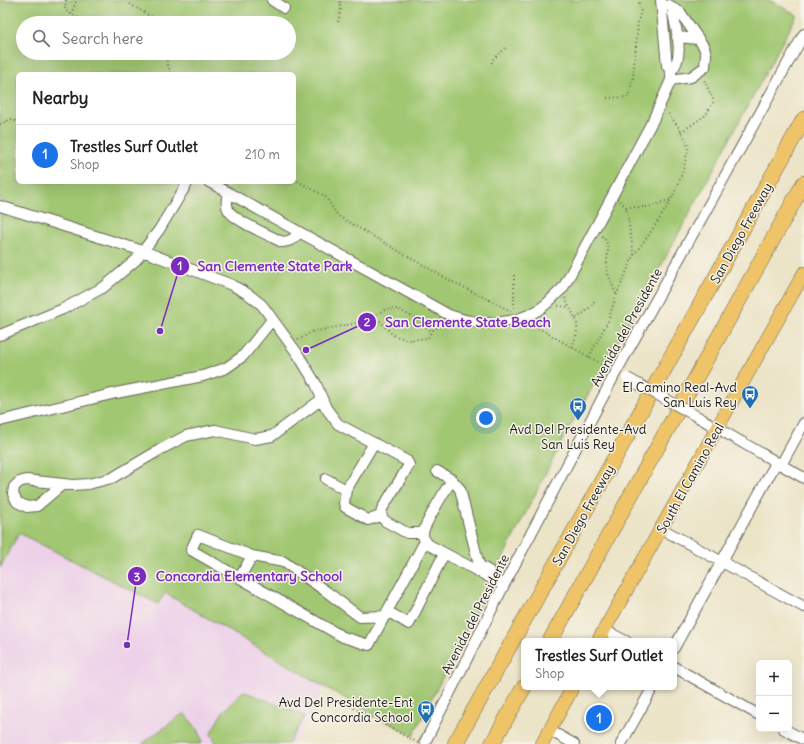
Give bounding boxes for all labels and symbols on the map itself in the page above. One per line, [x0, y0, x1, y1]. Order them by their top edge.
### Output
street label: San Diego Freeway [707, 180, 776, 287]
callout: San Clemente State Park [170, 253, 361, 279]
text: San Clemente State Park [198, 257, 352, 275]
text: 1 [178, 258, 182, 273]
street label: Avenida del Presidente [587, 265, 666, 389]
callout: San Clemente State Beach [357, 309, 559, 335]
text: San Clemente State Beach [385, 313, 551, 331]
text: 2 [364, 314, 371, 329]
place label: El Camino Real-Avd San Luis Rey [622, 379, 737, 411]
bus stop icon: El Camino Real-Avd San Luis Rey [740, 384, 760, 409]
bus stop icon: Avd Del Presidente-Avd San Luis Rey [568, 396, 588, 421]
your location [476, 408, 496, 428]
street label: South El Camino Real [653, 420, 728, 537]
place label: Avd Del Presidente-Avd San Luis Rey [510, 421, 647, 453]
street label: San Diego Freeway [549, 462, 618, 569]
street label: Avenida del Presidente [438, 551, 513, 677]
callout: Concordia Elementary School [127, 563, 350, 589]
text: Concordia Elementary School [156, 567, 342, 585]
text: 3 [134, 569, 141, 584]
place label: Avd Del Presidente-Ent Concordia School [279, 694, 414, 726]
bus stop icon: Avd Del Presidente-Ent Concordia School [416, 699, 436, 724]
pin: 1 [586, 703, 612, 733]

